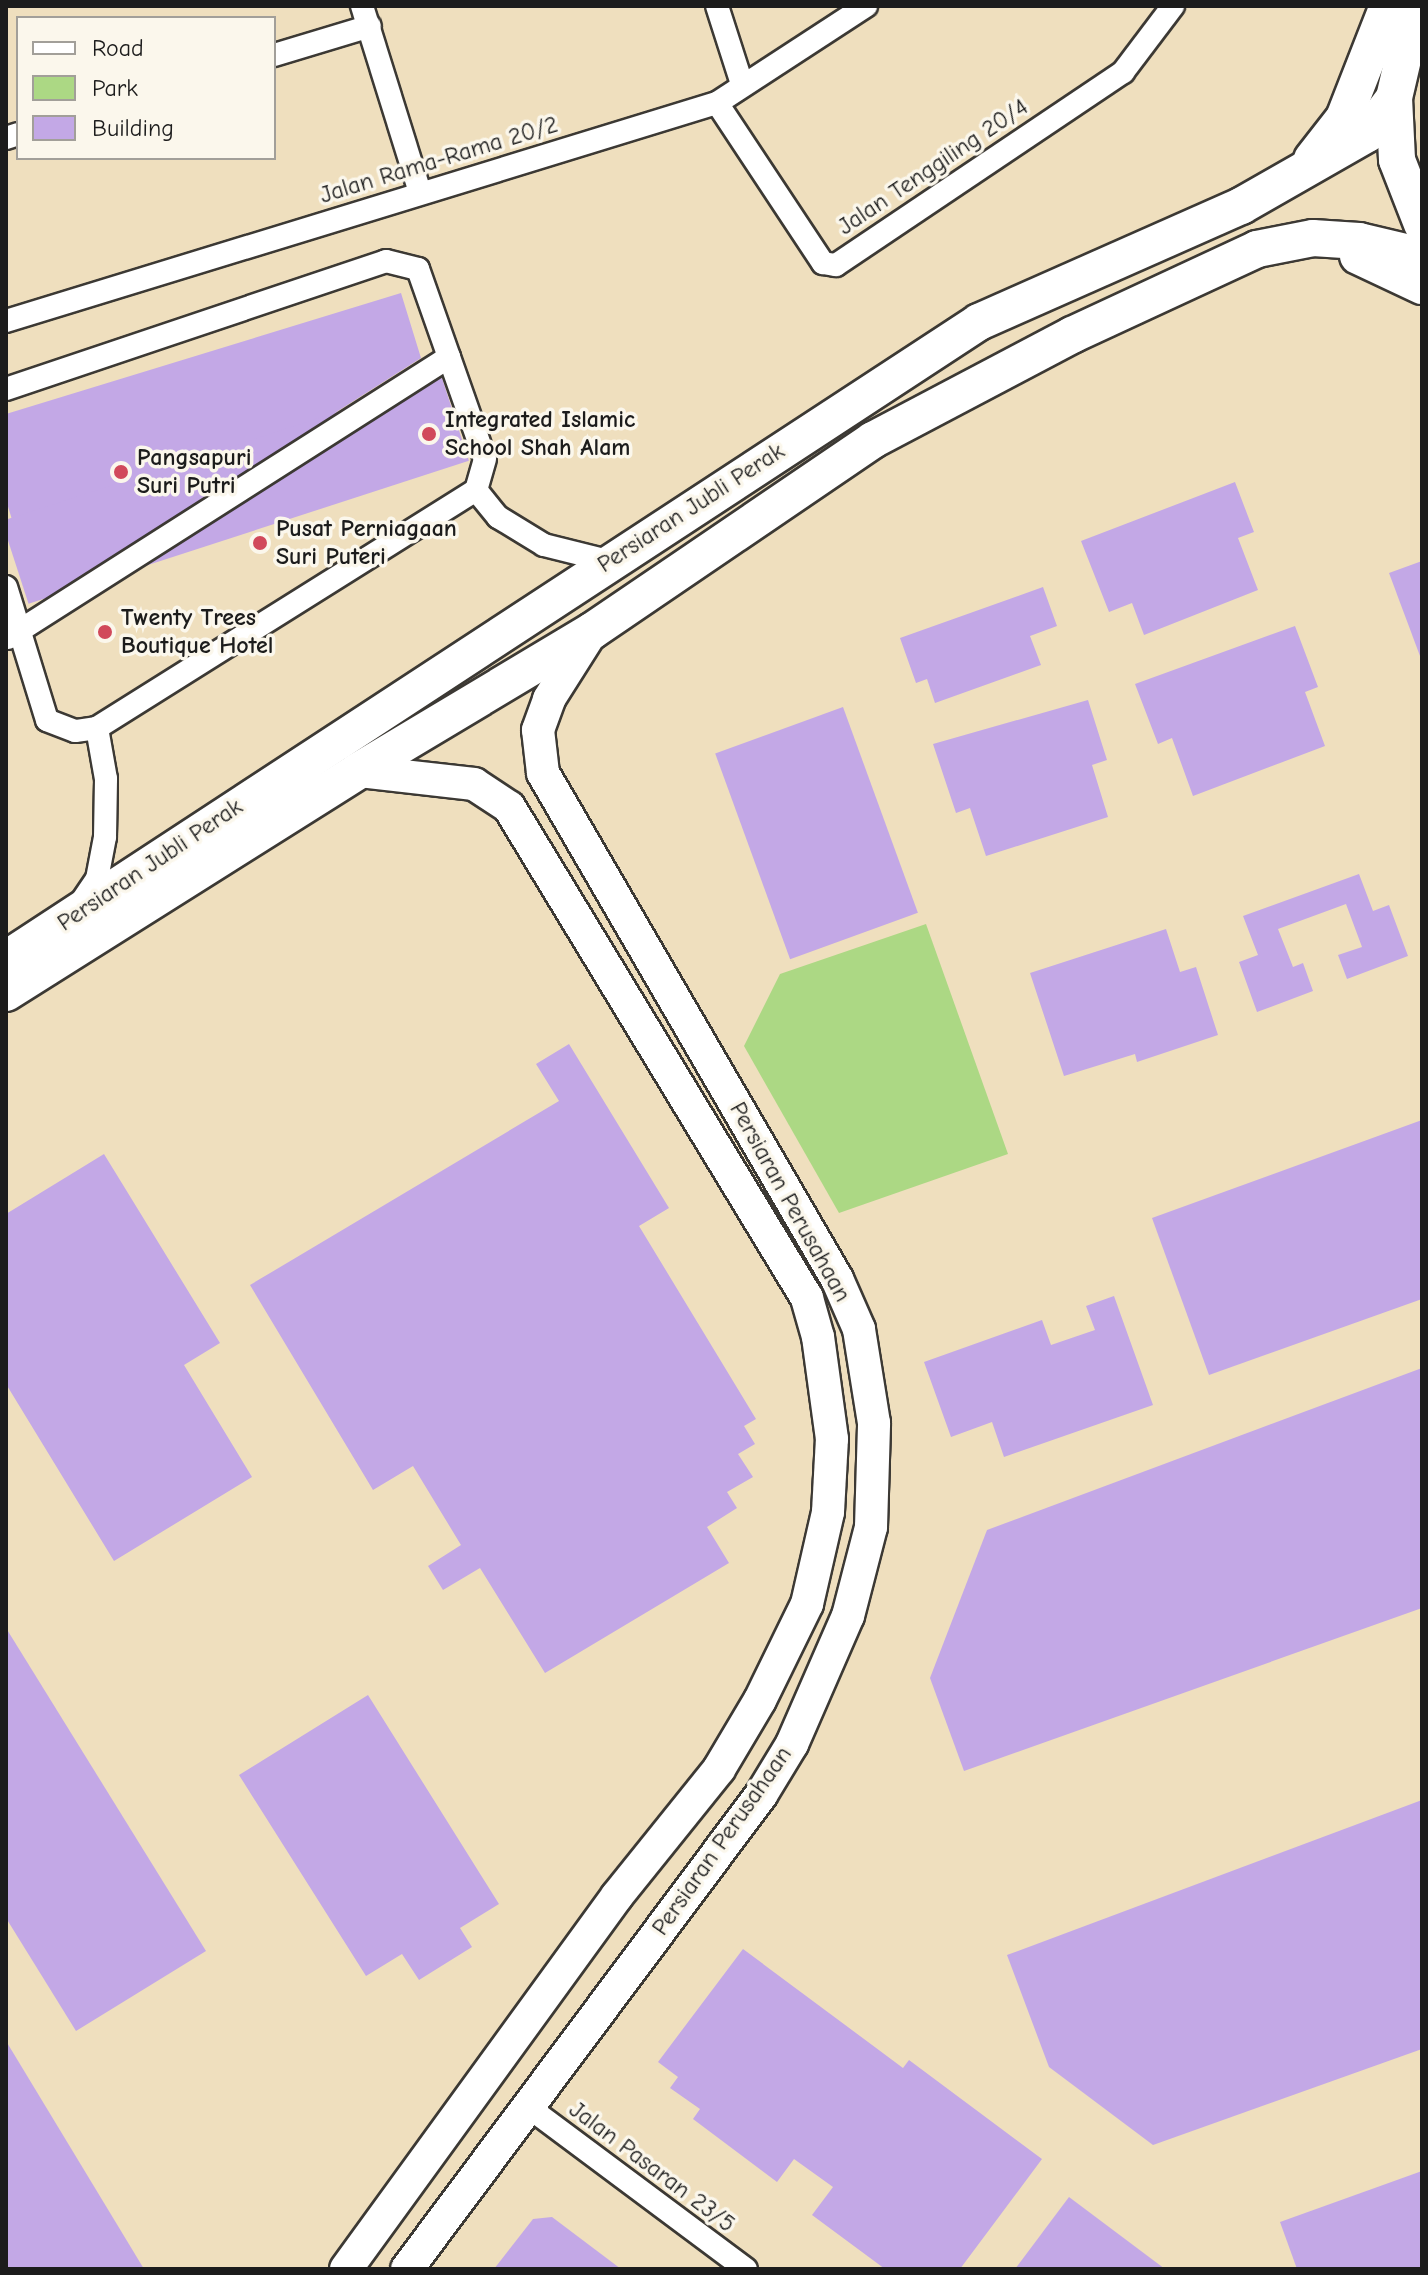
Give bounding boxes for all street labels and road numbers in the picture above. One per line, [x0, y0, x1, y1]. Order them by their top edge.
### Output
street label: Jalan Tenggiling 20/4 [832, 93, 1034, 241]
street label: Jalan Rama-Rama 20/2 [316, 110, 562, 210]
street label: Persiaran Jubli Perak [592, 437, 790, 579]
street label: Persiaran Jubli Perak [52, 792, 248, 938]
street label: Persiaran Perusahaan [723, 1097, 857, 1307]
street label: Persiaran Perusahaan [646, 1741, 798, 1941]
street label: Jalan Pasaran 23/5 [563, 2095, 741, 2239]

